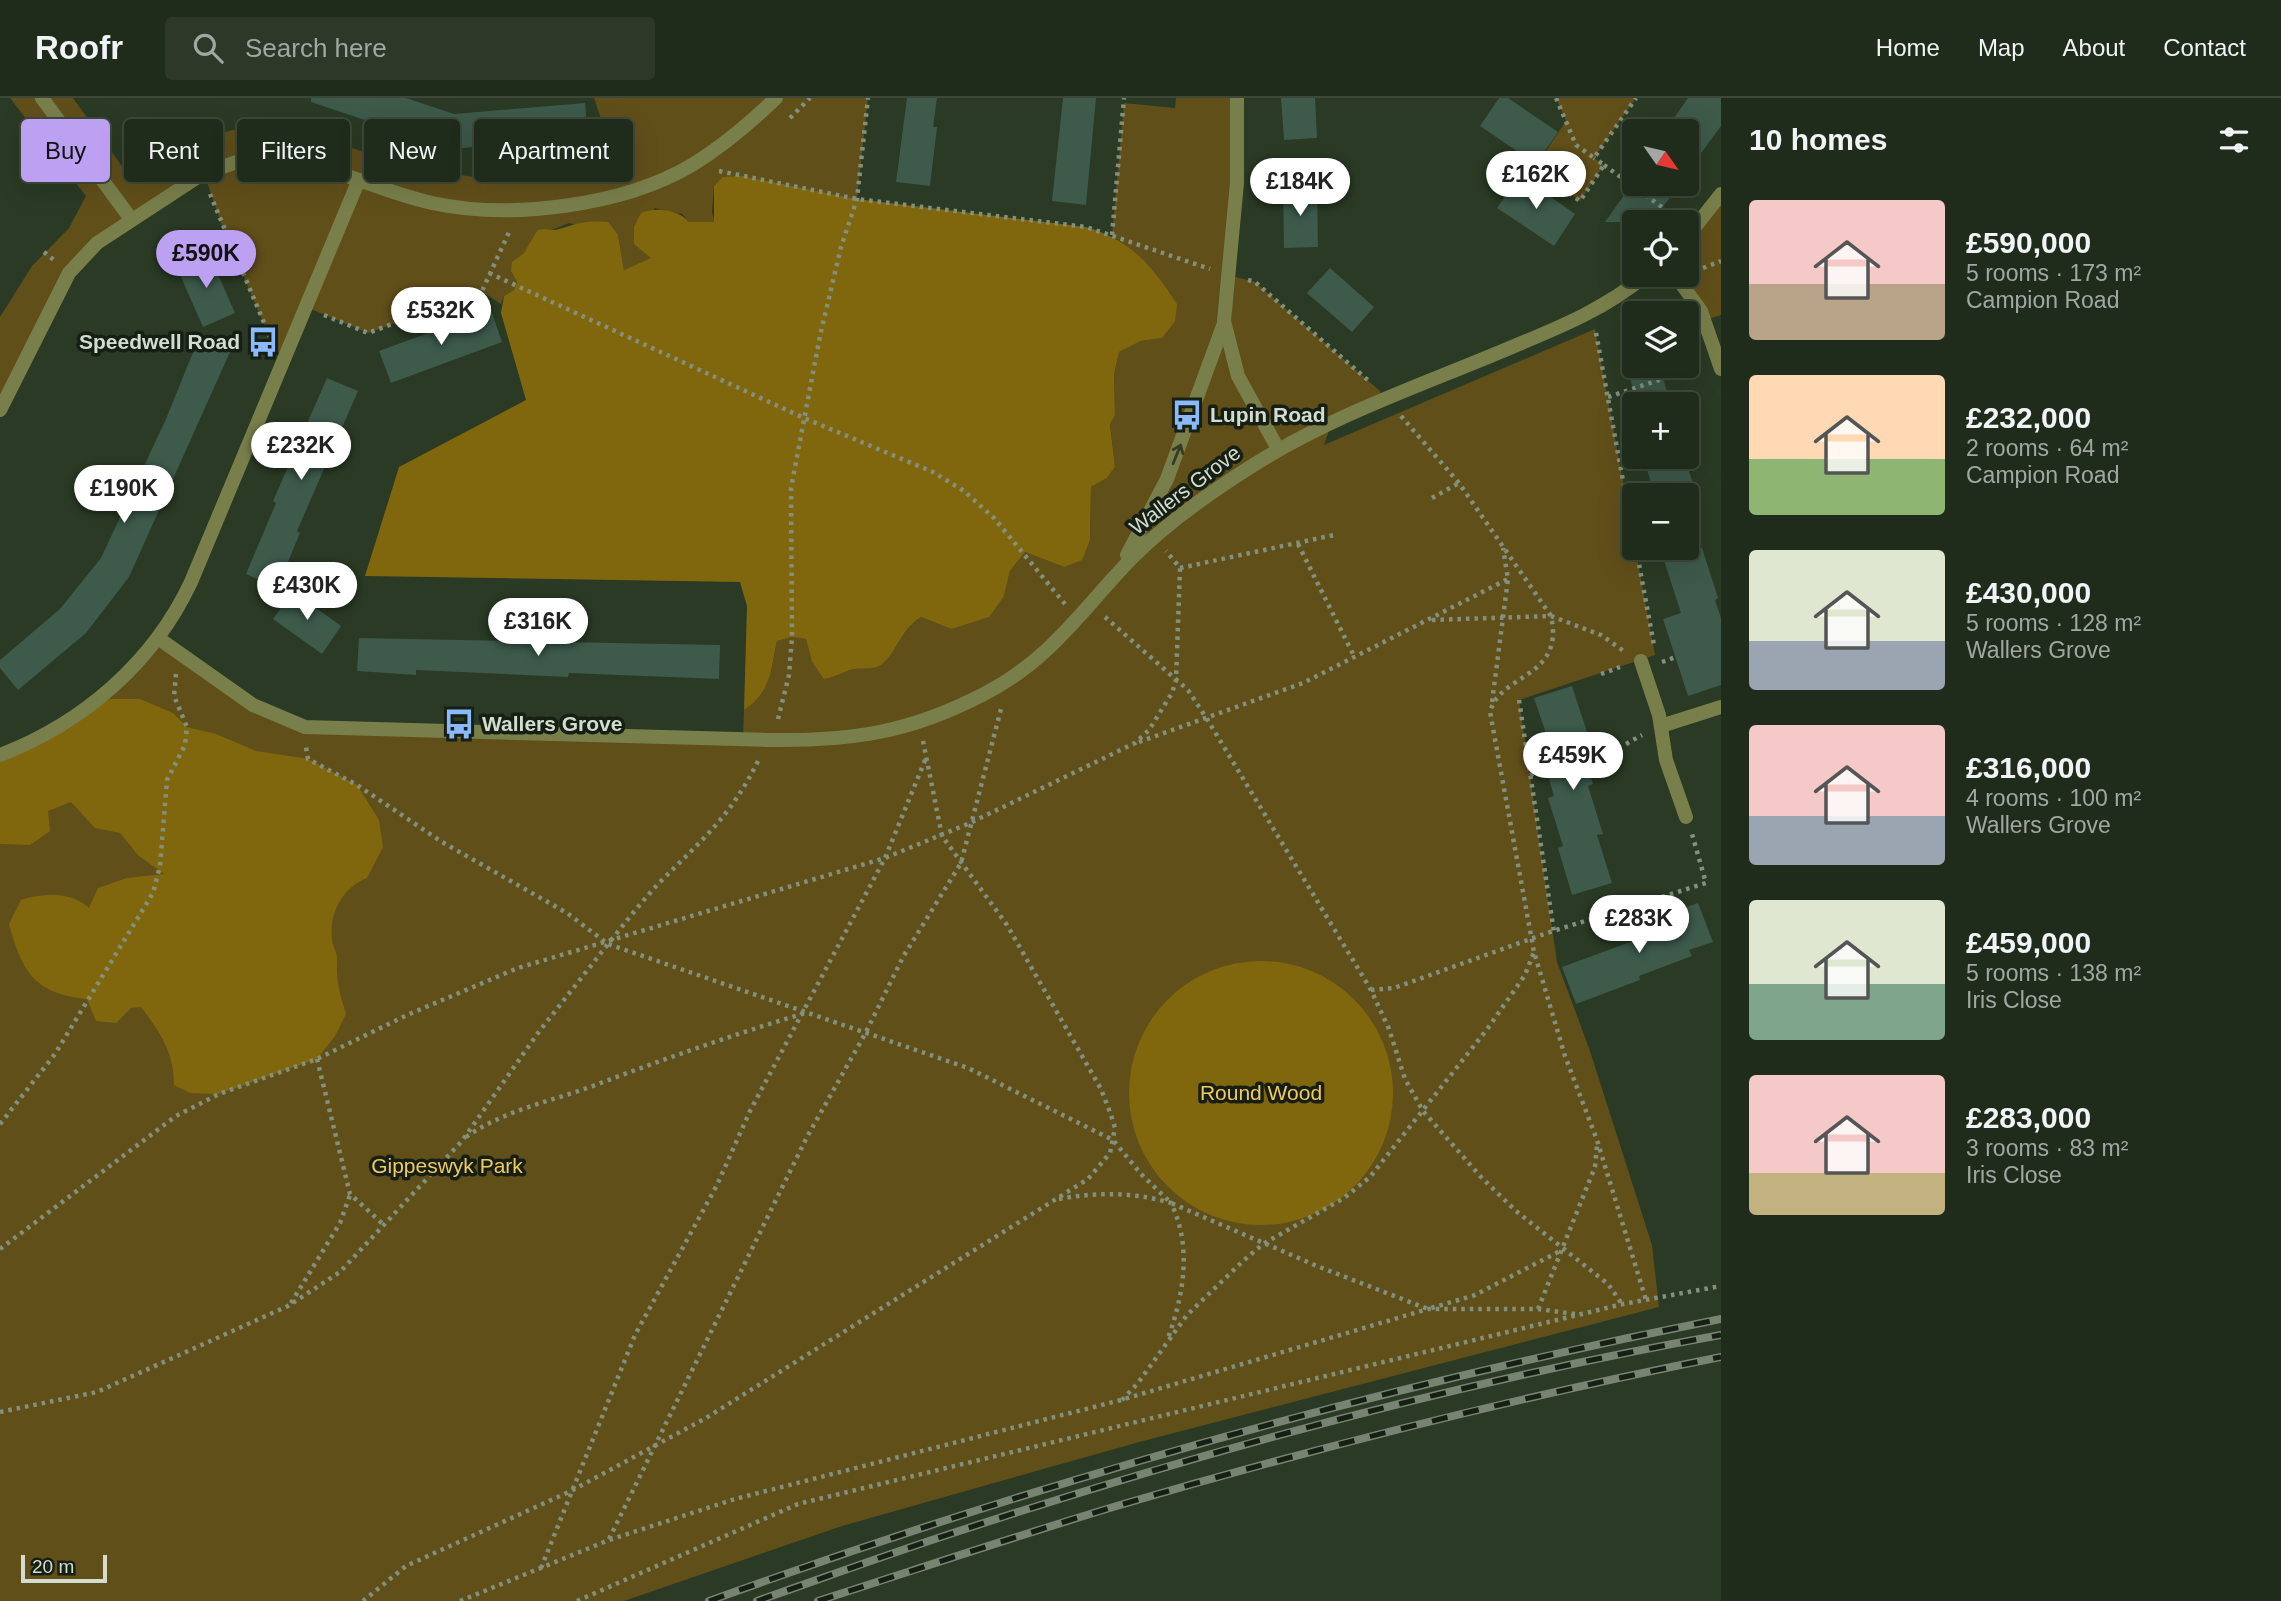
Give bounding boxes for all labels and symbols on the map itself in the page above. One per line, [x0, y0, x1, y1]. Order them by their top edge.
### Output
north arrow [1622, 119, 1699, 196]
pin: £162K [1487, 152, 1585, 211]
pin: £184K [1251, 158, 1349, 218]
pin: £590K [157, 230, 255, 290]
pin: £532K [392, 288, 490, 347]
bus stop icon: Speedwell Road [246, 325, 280, 359]
place label: Speedwell Road [79, 330, 240, 353]
bus stop icon: Lupin Road [1170, 398, 1204, 432]
place label: Lupin Road [1210, 403, 1325, 426]
pin: £232K [252, 422, 350, 482]
street label: Wallers Grove [1125, 441, 1244, 539]
one-way arrow [1172, 444, 1185, 466]
pin: £190K [75, 466, 173, 525]
pin: £430K [258, 562, 356, 622]
pin: £316K [489, 598, 587, 658]
bus stop icon: Wallers Grove [442, 707, 476, 741]
place label: Wallers Grove [482, 712, 622, 735]
pin: £459K [1524, 732, 1622, 792]
pin: £283K [1590, 896, 1688, 955]
park label: Round Wood [1200, 1081, 1322, 1104]
park label: Gippeswyk Park [371, 1154, 523, 1177]
scale bar [21, 1552, 107, 1584]

